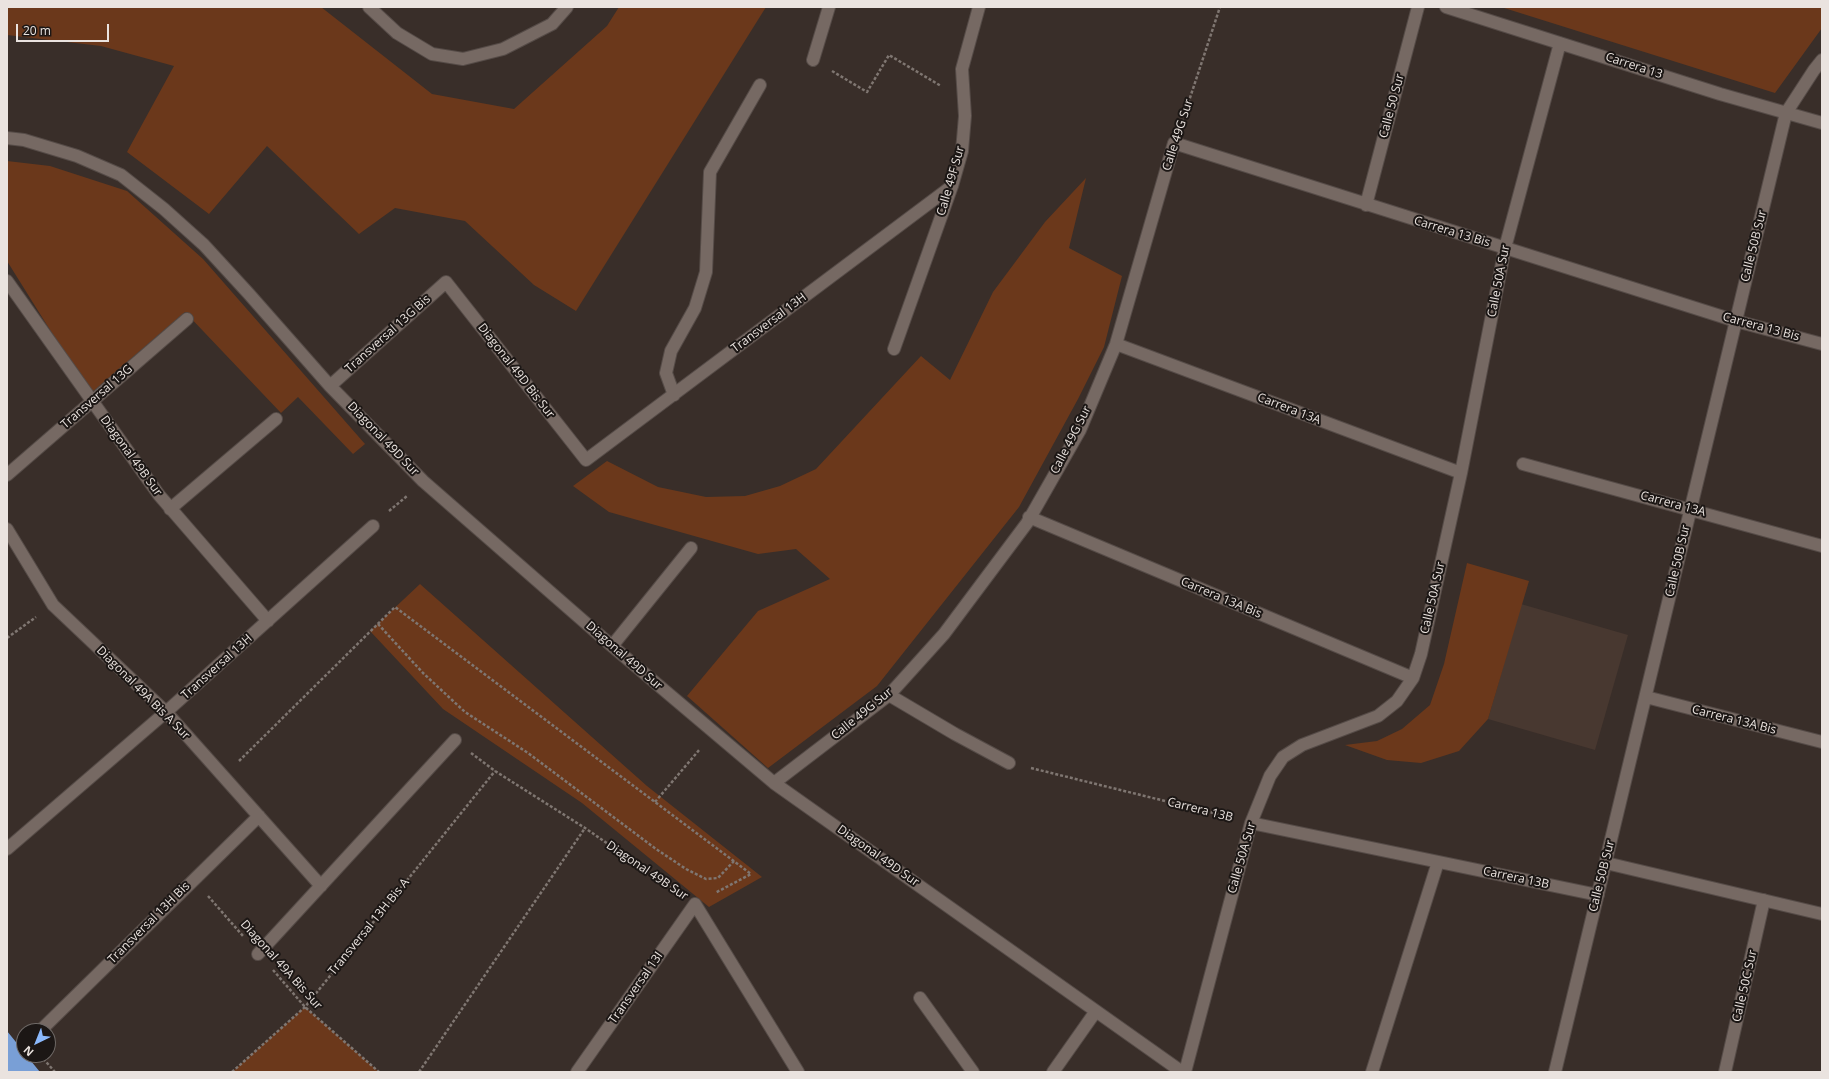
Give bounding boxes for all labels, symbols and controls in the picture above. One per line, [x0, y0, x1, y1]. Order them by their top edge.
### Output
scale bar [18, 16, 111, 42]
text: 20 m [23, 22, 51, 39]
street label: Carrera 13 [1604, 50, 1664, 82]
street label: Calle 50 Sur [1377, 72, 1407, 140]
street label: Calle 49G Sur [1160, 97, 1196, 173]
street label: Calle 49F Sur [934, 144, 968, 218]
street label: Calle 50B Sur [1738, 209, 1770, 283]
street label: Carrera 13 Bis [1412, 214, 1492, 250]
street label: Calle 50A Sur [1485, 244, 1513, 318]
street label: Transversal 13H [729, 290, 809, 356]
street label: Transversal 13G Bis [342, 292, 434, 376]
street label: Carrera 13 Bis [1721, 310, 1801, 344]
street label: Diagonal 49D Bis Sur [475, 321, 557, 421]
street label: Transversal 13G [58, 362, 136, 432]
street label: Carrera 13A [1255, 390, 1323, 428]
street label: Diagonal 49D Sur [344, 399, 422, 479]
street label: Calle 49G Sur [1048, 404, 1094, 476]
street label: Diagonal 49B Sur [97, 413, 165, 499]
street label: Carrera 13A [1639, 488, 1707, 520]
street label: Calle 50B Sur [1663, 524, 1693, 598]
street label: Calle 50A Sur [1418, 561, 1448, 635]
street label: Carrera 13A Bis [1178, 574, 1264, 622]
street label: Diagonal 49D Sur [583, 619, 665, 693]
street label: Transversal 13H [179, 632, 255, 702]
street label: Diagonal 49A Bis A Sur [93, 643, 193, 743]
street label: Calle 49G Sur [829, 685, 895, 743]
street label: Carrera 13A Bis [1690, 703, 1778, 737]
street label: Carrera 13B [1166, 795, 1234, 825]
street label: Calle 50A Sur [1225, 821, 1259, 895]
street label: Diagonal 49D Sur [834, 822, 922, 890]
street label: Diagonal 49B Sur [603, 838, 691, 904]
street label: Calle 50B Sur [1586, 839, 1618, 913]
street label: Carrera 13B [1482, 864, 1550, 892]
street label: Transversal 13H Bis A [326, 876, 412, 978]
street label: Transversal 13H Bis [105, 879, 193, 967]
street label: Diagonal 49A Bis Sur [237, 917, 325, 1013]
street label: Transversal 13I [606, 949, 666, 1027]
street label: Calle 50C Sur [1730, 949, 1760, 1023]
north arrow [16, 1023, 56, 1063]
text: N [20, 1043, 37, 1060]

